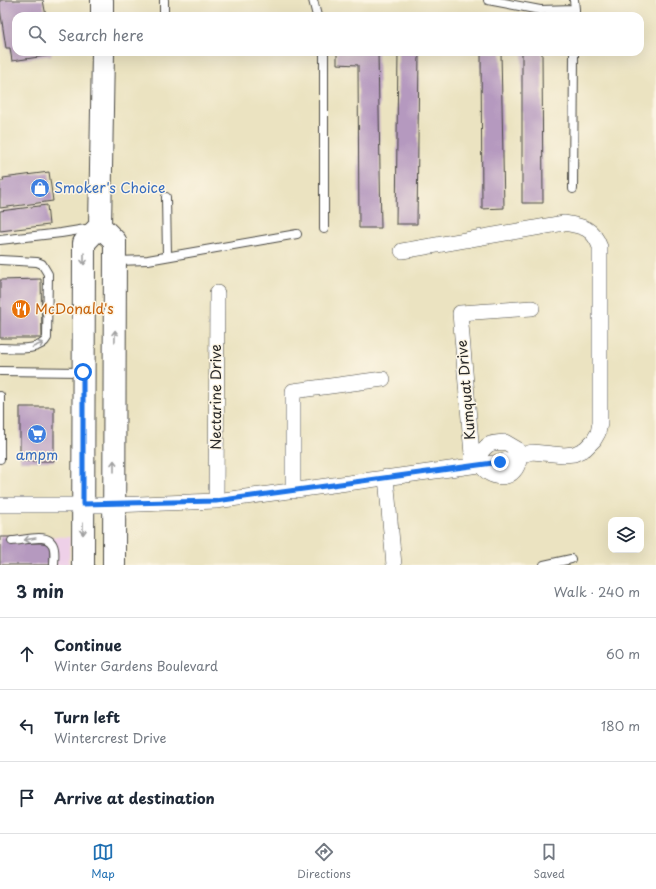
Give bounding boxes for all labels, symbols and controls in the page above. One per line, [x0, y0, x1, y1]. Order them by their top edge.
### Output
search box [12, 12, 644, 56]
icon: search [26, 23, 48, 45]
text: Search here [58, 23, 144, 46]
shop icon: Smoker's Choice [29, 177, 51, 199]
place label: Smoker's Choice [54, 177, 165, 198]
one-way arrow [80, 252, 88, 265]
restaurant icon: McDonald's [10, 298, 32, 320]
place label: McDonald's [35, 298, 114, 319]
one-way arrow [111, 330, 119, 343]
street label: Kumquat Drive [451, 339, 480, 441]
one-way arrow [32, 340, 44, 348]
street label: Nectarine Drive [205, 344, 226, 450]
route start [74, 363, 92, 381]
supermarket icon: ampm [26, 423, 48, 445]
place label: ampm [16, 444, 58, 465]
route end [491, 453, 509, 471]
one-way arrow [110, 460, 118, 473]
map controls [608, 517, 644, 553]
button: layers [608, 517, 644, 553]
one-way arrow [79, 522, 87, 535]
one-way arrow [24, 535, 37, 543]
text: 3 min [16, 578, 64, 604]
text: Walk · 240 m [554, 582, 640, 601]
text: Continue [54, 633, 122, 656]
icon: ahead [16, 643, 38, 665]
text: 60 m [606, 644, 640, 663]
text: Winter Gardens Boulevard [54, 656, 218, 675]
text: Turn left [54, 705, 120, 728]
icon: left [16, 715, 38, 737]
text: 180 m [601, 716, 640, 735]
text: Wintercrest Drive [54, 728, 166, 747]
text: Arrive at destination [54, 786, 215, 809]
icon: arrive [16, 787, 38, 809]
tab: Map [91, 841, 115, 882]
tab: Directions [297, 841, 351, 882]
tab: Saved [533, 841, 565, 882]

